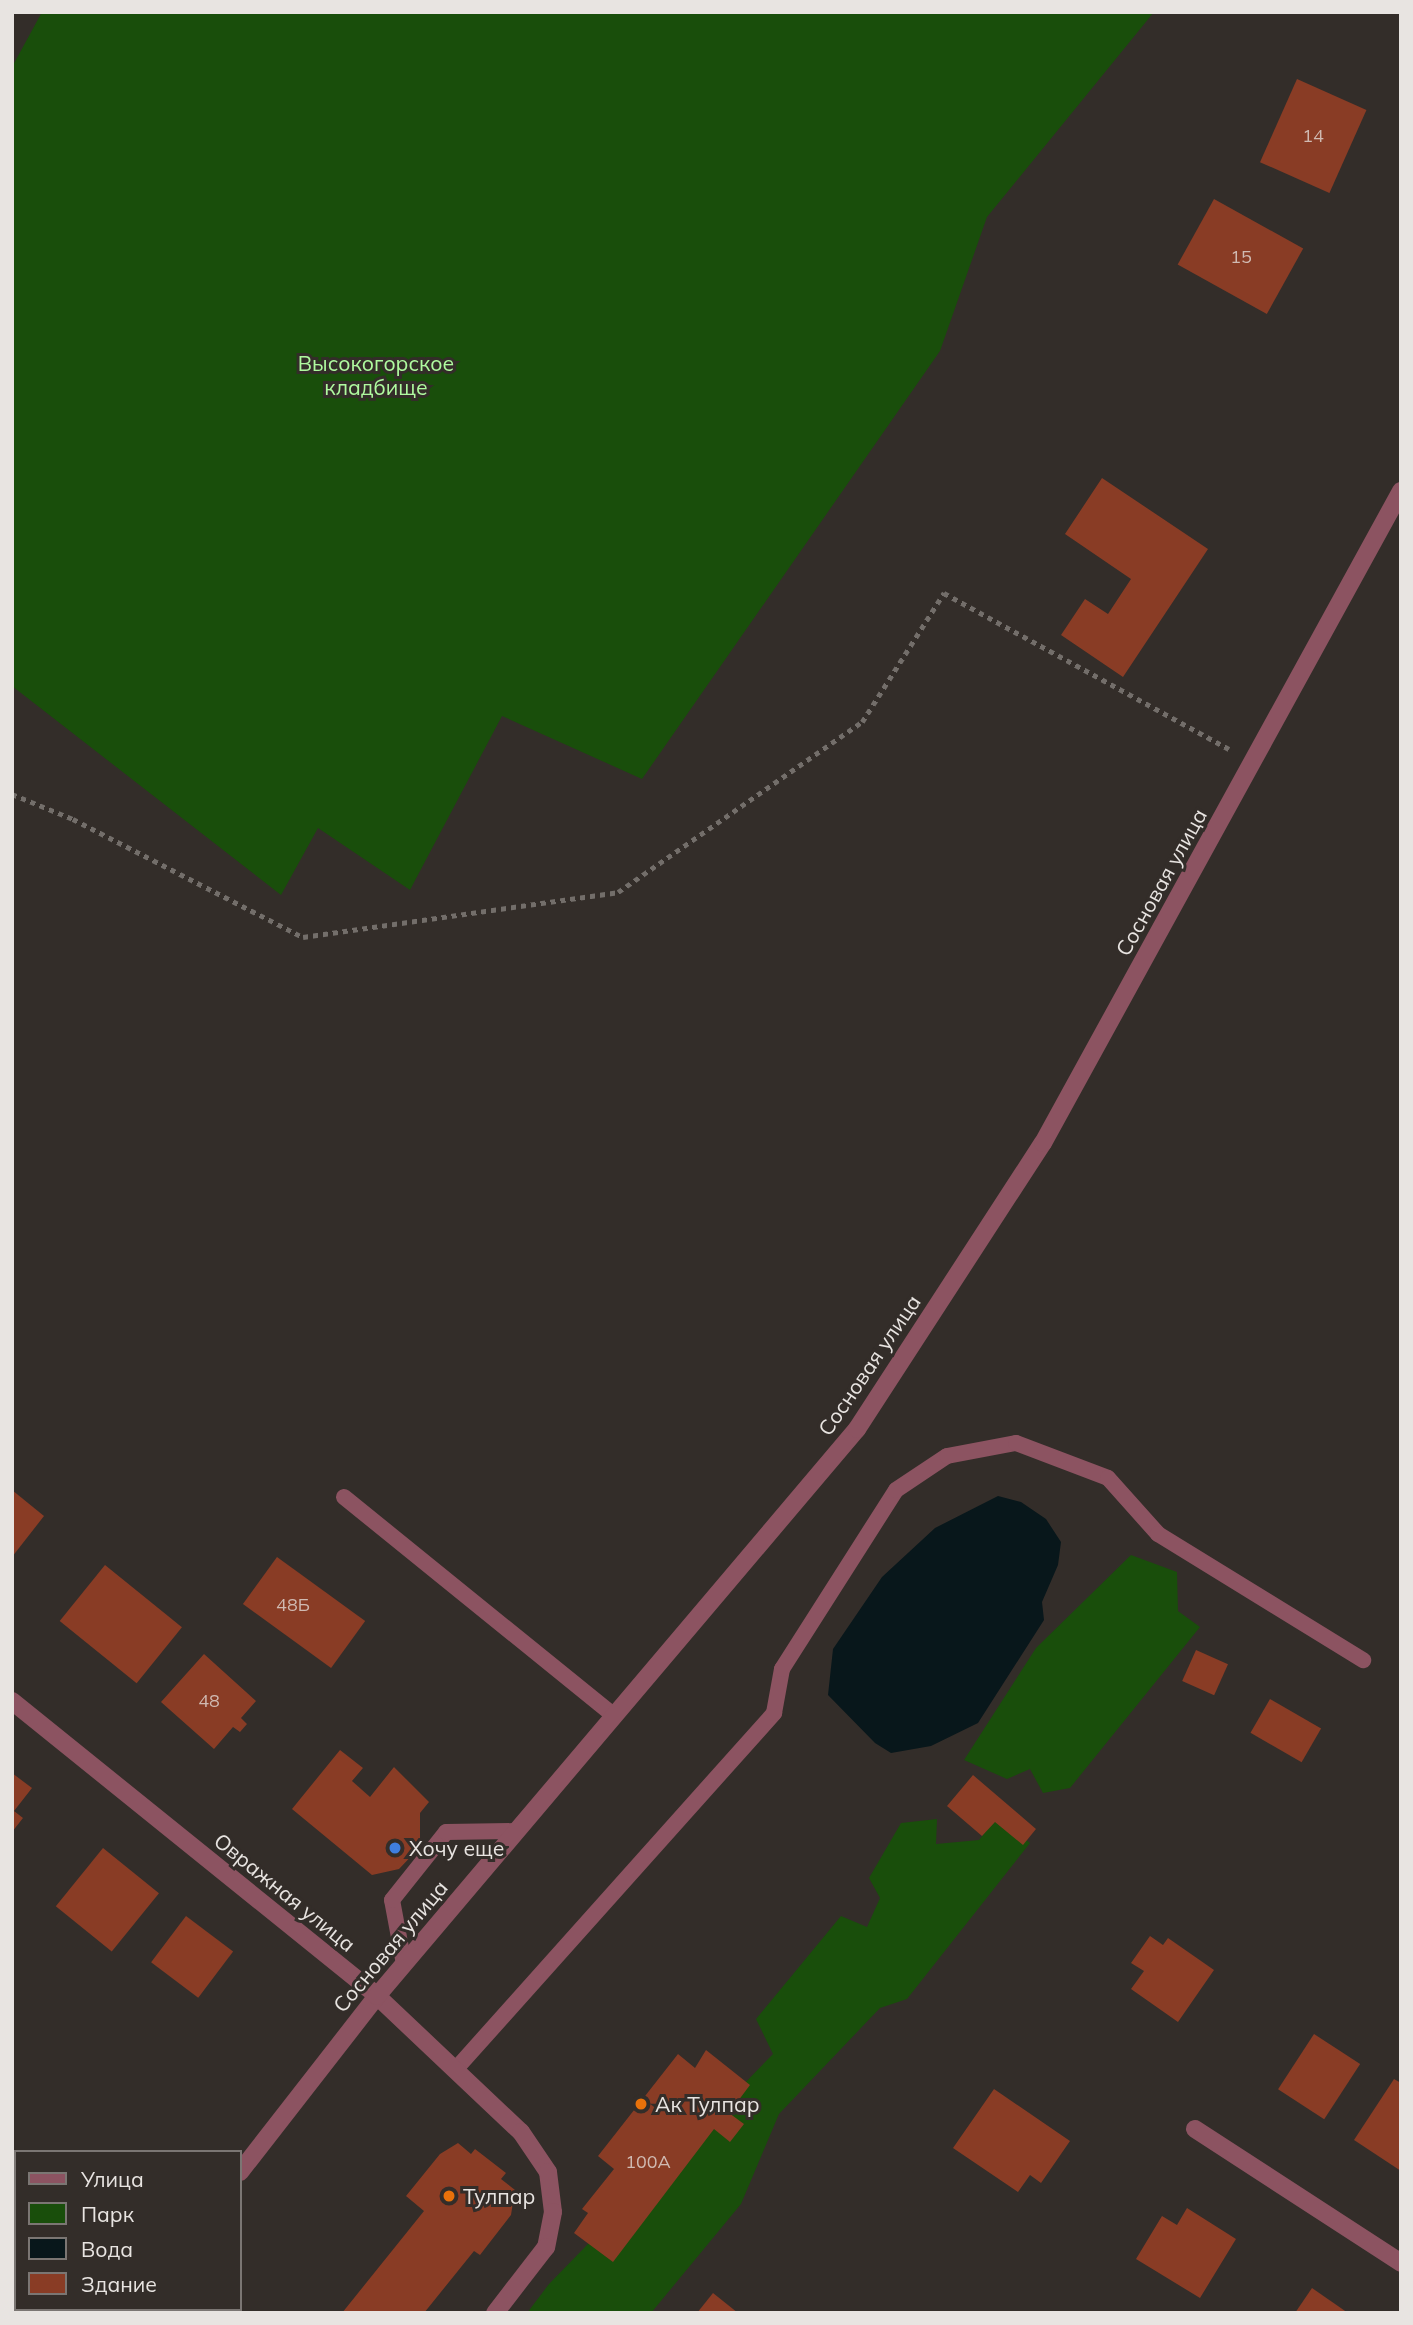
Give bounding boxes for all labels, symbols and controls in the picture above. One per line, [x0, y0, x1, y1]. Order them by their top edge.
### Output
house number: 14 [1302, 125, 1324, 147]
house number: 15 [1230, 246, 1252, 268]
park label: Высокогорское кладбище [298, 350, 454, 400]
street label: Сосновая улица [1110, 804, 1212, 960]
street label: Сосновая улица [813, 1290, 925, 1440]
house number: 48Б [276, 1594, 310, 1616]
house number: 48 [198, 1690, 220, 1712]
street label: Овражная улица [209, 1827, 361, 1957]
place label: Хочу еще [409, 1835, 504, 1861]
marker: Хочу еще [387, 1840, 403, 1856]
street label: Сосновая улица [327, 1875, 453, 2017]
place label: Ак Тулпар [655, 2091, 760, 2117]
marker: Ак Тулпар [633, 2096, 649, 2112]
legend [14, 2150, 242, 2311]
house number: 100А [625, 2151, 671, 2173]
text: Улица [81, 2166, 144, 2192]
place label: Тулпар [463, 2183, 535, 2209]
marker: Тулпар [441, 2188, 457, 2204]
text: Парк [81, 2201, 134, 2227]
text: Вода [81, 2236, 133, 2262]
text: Здание [81, 2271, 157, 2297]

